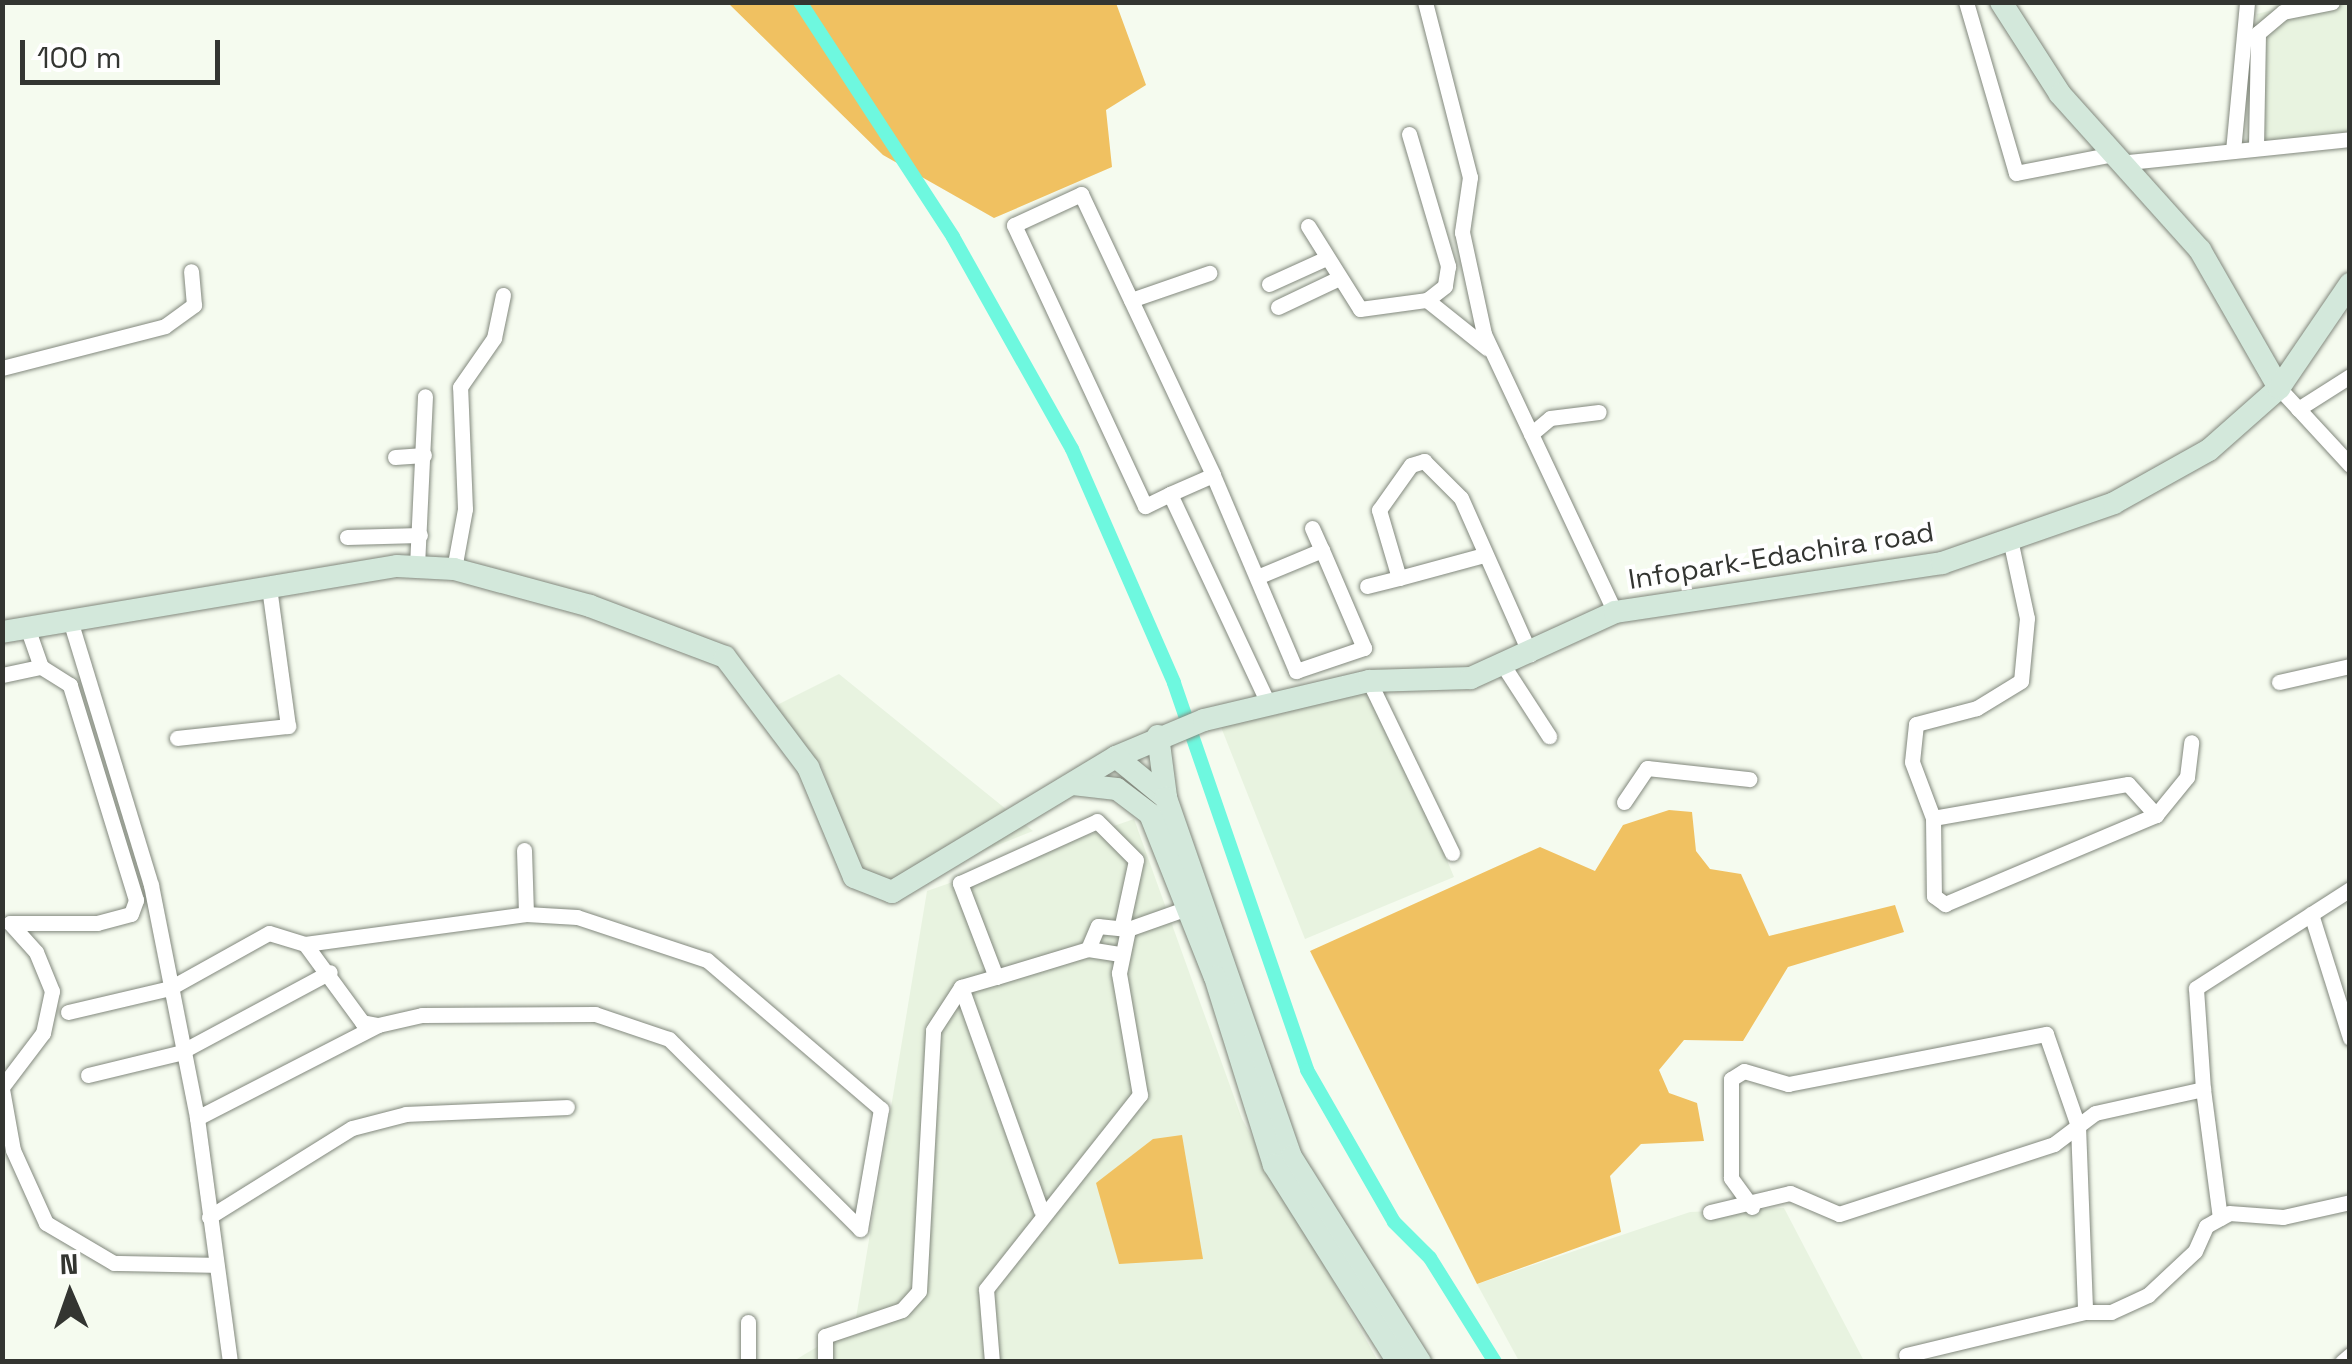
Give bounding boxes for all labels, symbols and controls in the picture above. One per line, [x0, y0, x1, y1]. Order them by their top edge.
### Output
scale bar [25, 20, 225, 82]
text: 100 m [37, 38, 122, 77]
street label: Infopark-Edachira road [1626, 514, 1936, 596]
north arrow [20, 1244, 120, 1344]
text: N [59, 1246, 79, 1282]

